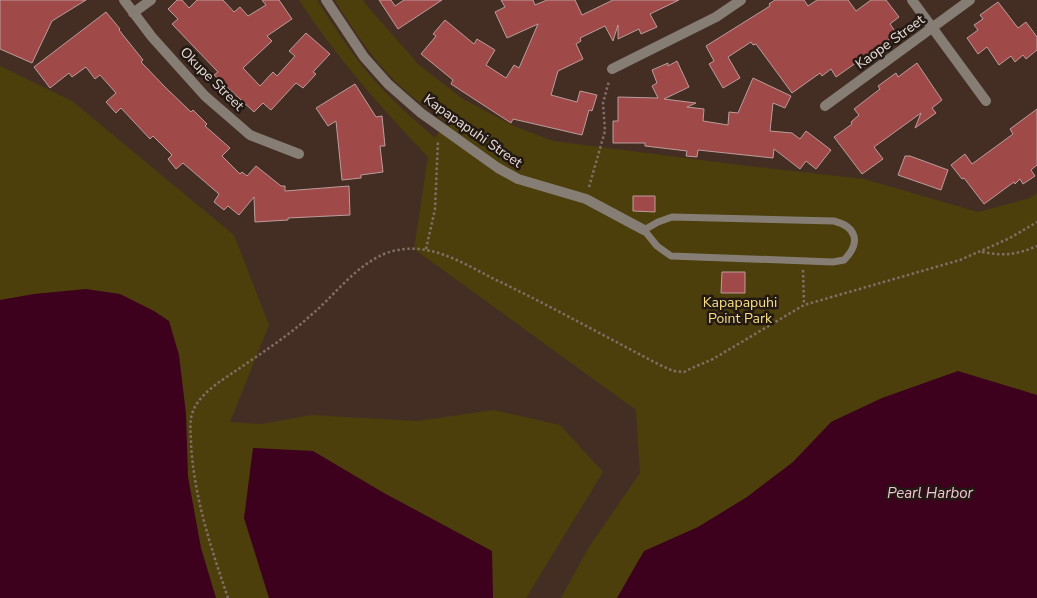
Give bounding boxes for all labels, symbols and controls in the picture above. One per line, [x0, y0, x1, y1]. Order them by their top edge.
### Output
street label: Kaope Street [852, 10, 929, 74]
street label: Okupe Street [176, 43, 248, 115]
street label: Kapapapuhi Street [420, 90, 526, 172]
park label: Kapapapuhi Point Park [703, 293, 777, 328]
water label: Pearl Harbor [887, 483, 974, 503]

